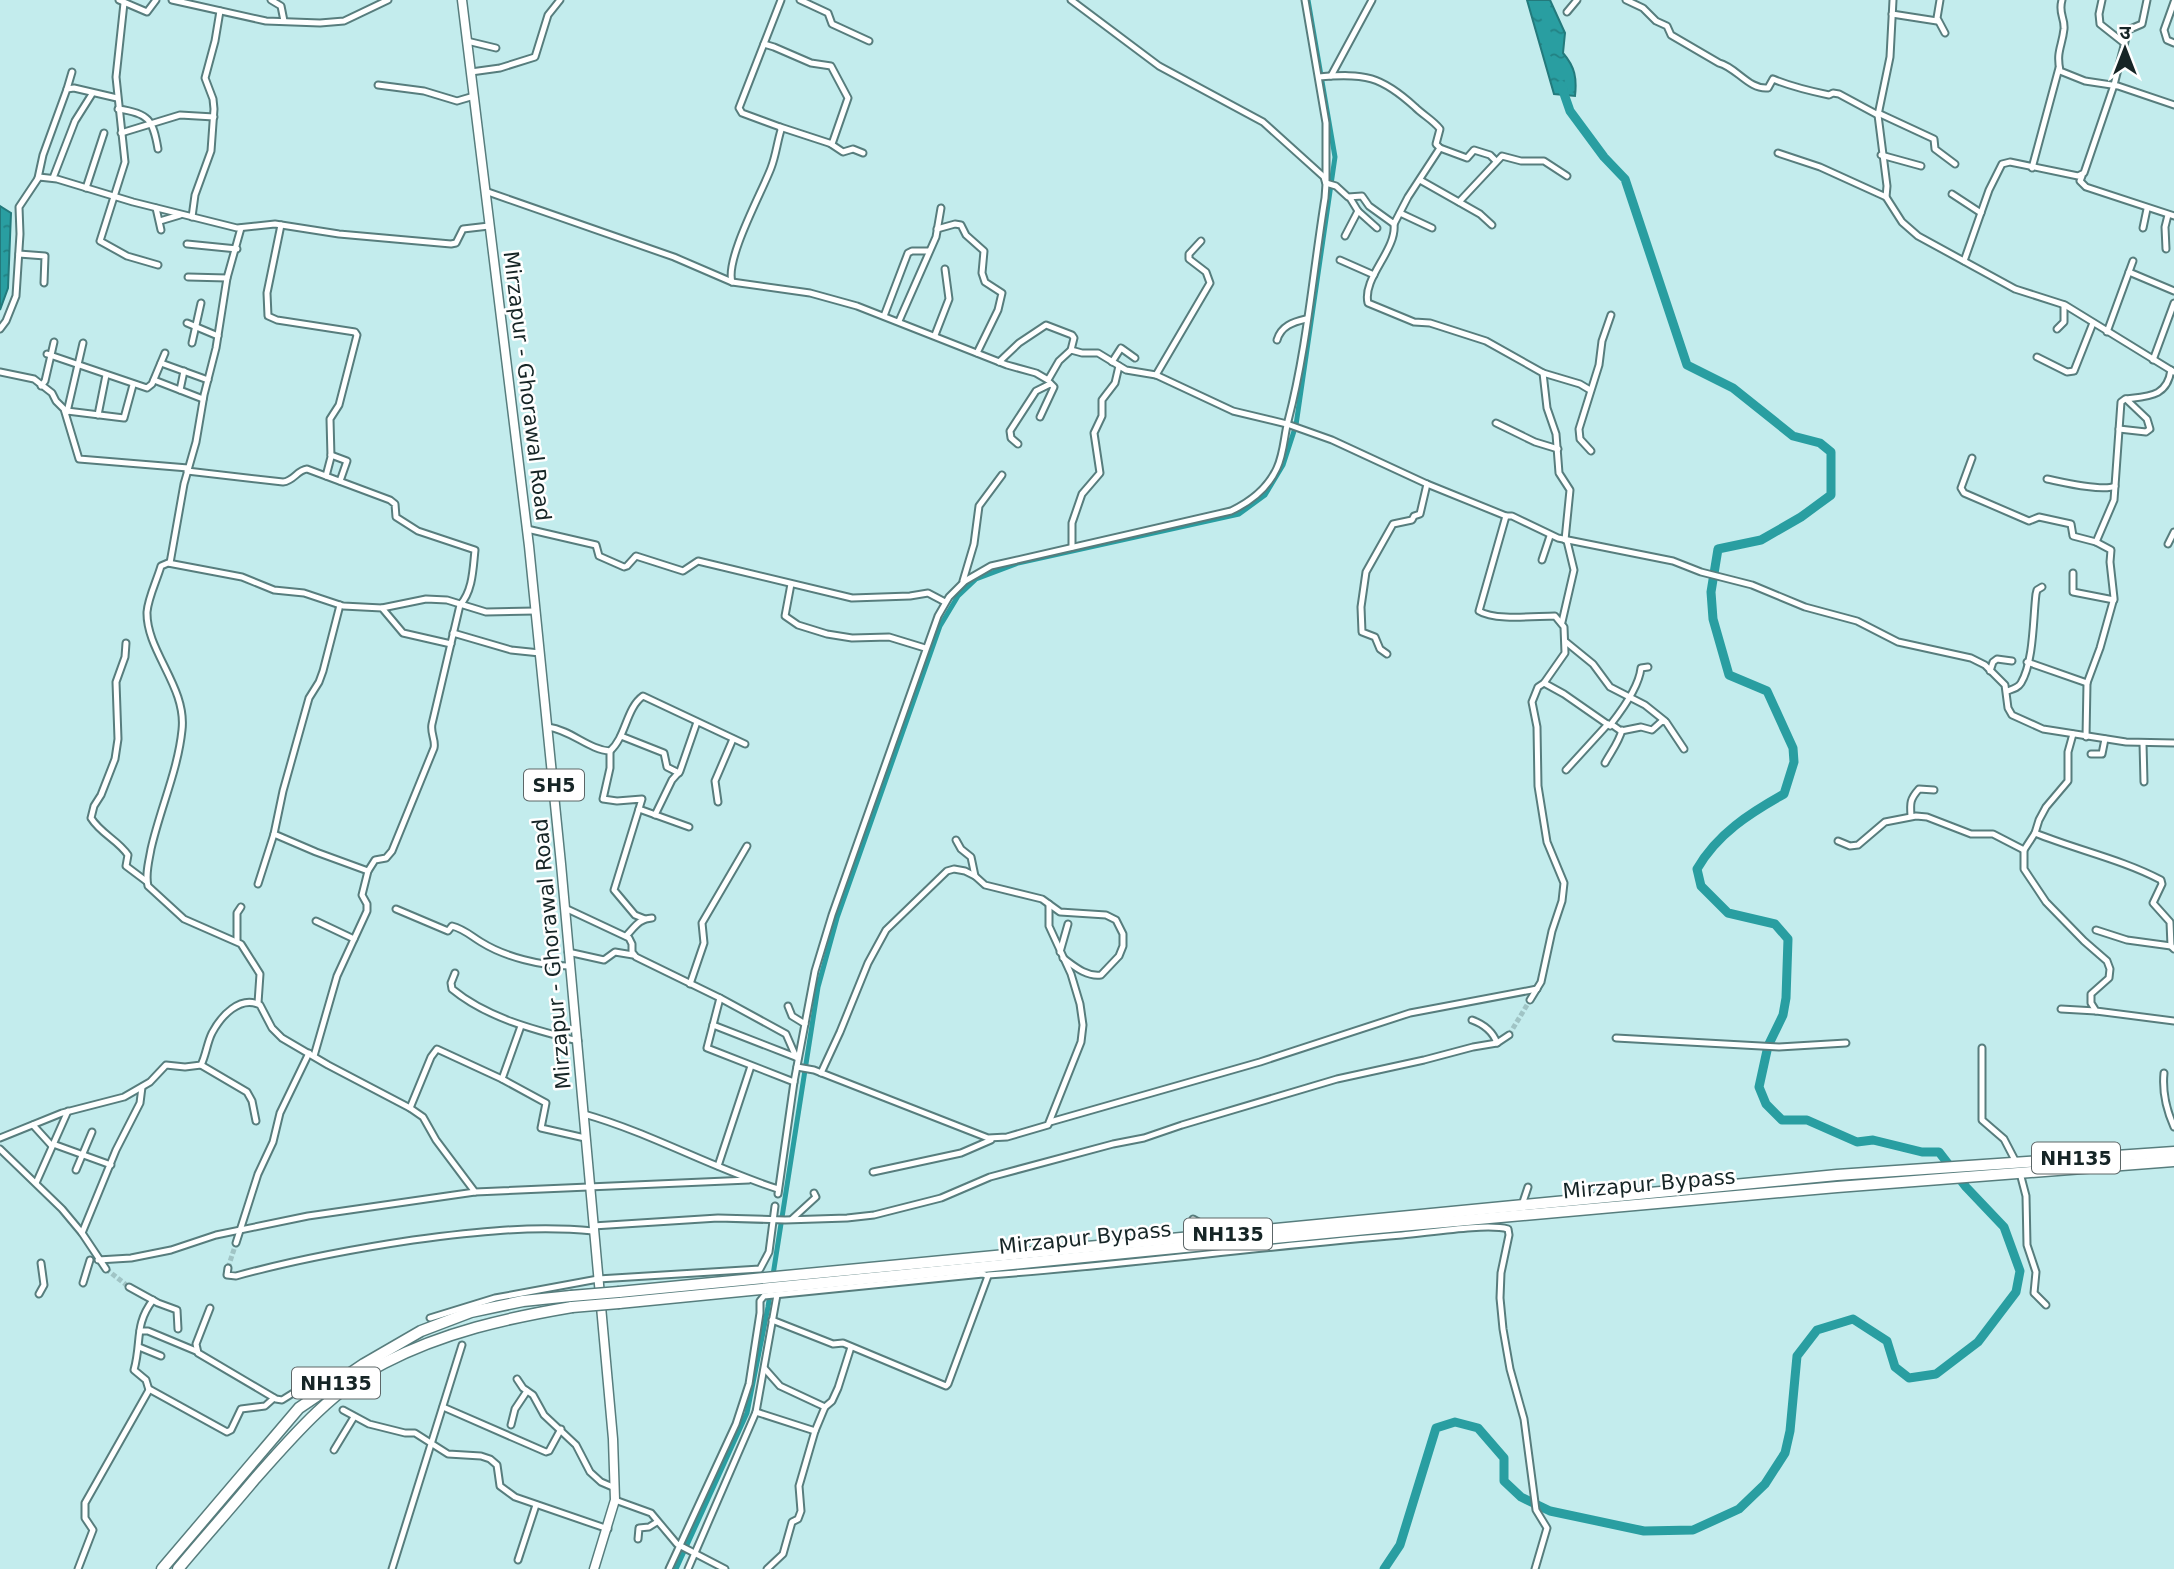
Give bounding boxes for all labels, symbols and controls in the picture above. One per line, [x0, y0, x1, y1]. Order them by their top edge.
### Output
north arrow [2090, 14, 2160, 84]
text: उ [2119, 21, 2131, 43]
street label: Mirzapur - Ghorawal Road [499, 250, 555, 522]
road number: SH5 [524, 770, 584, 800]
street label: Mirzapur - Ghorawal Road [528, 818, 576, 1090]
road number: NH135 [2032, 1142, 2120, 1174]
street label: Mirzapur Bypass [1562, 1164, 1736, 1204]
street label: Mirzapur Bypass [998, 1217, 1172, 1259]
road number: NH135 [1184, 1218, 1272, 1250]
road number: NH135 [292, 1368, 380, 1399]

